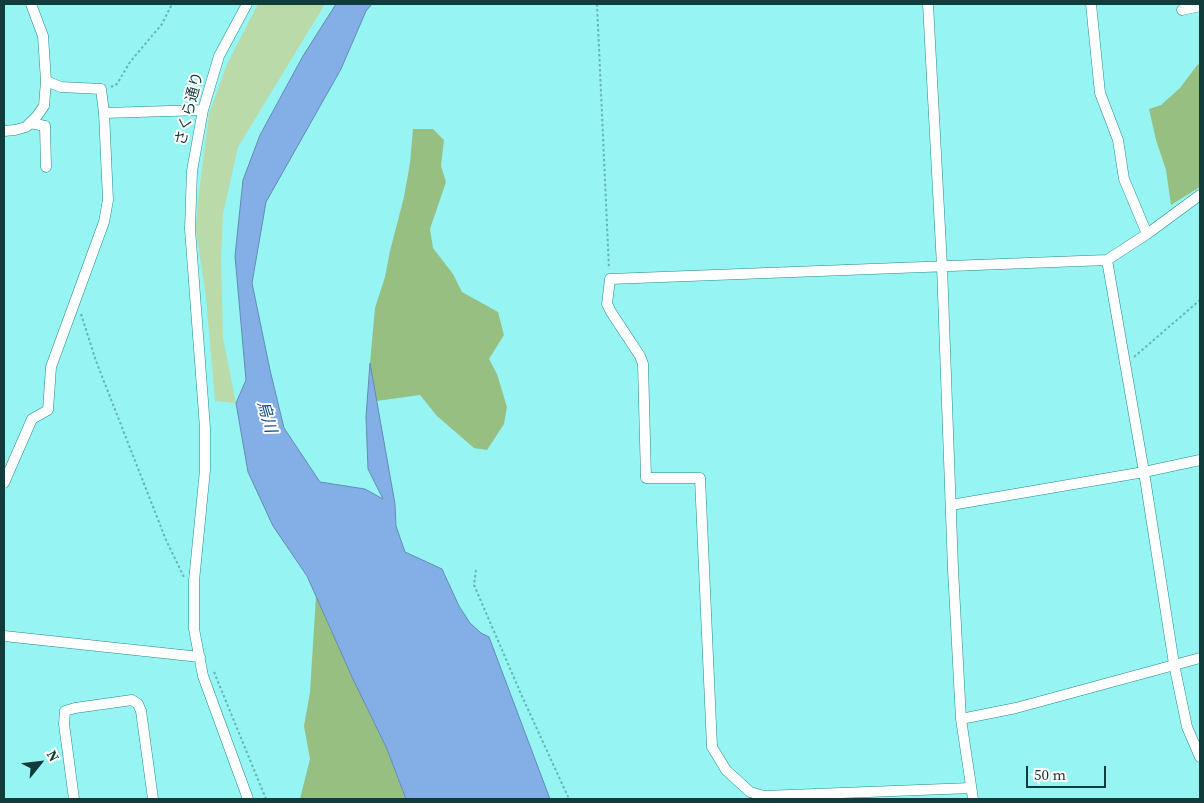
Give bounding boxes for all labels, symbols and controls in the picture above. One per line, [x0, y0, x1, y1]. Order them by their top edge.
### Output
street label: さくら通り [172, 70, 208, 148]
water label: 烏川 [252, 399, 280, 435]
north arrow [15, 738, 65, 788]
text: N [42, 746, 64, 765]
scale bar [1029, 756, 1109, 788]
text: 50 m [1034, 764, 1066, 785]

